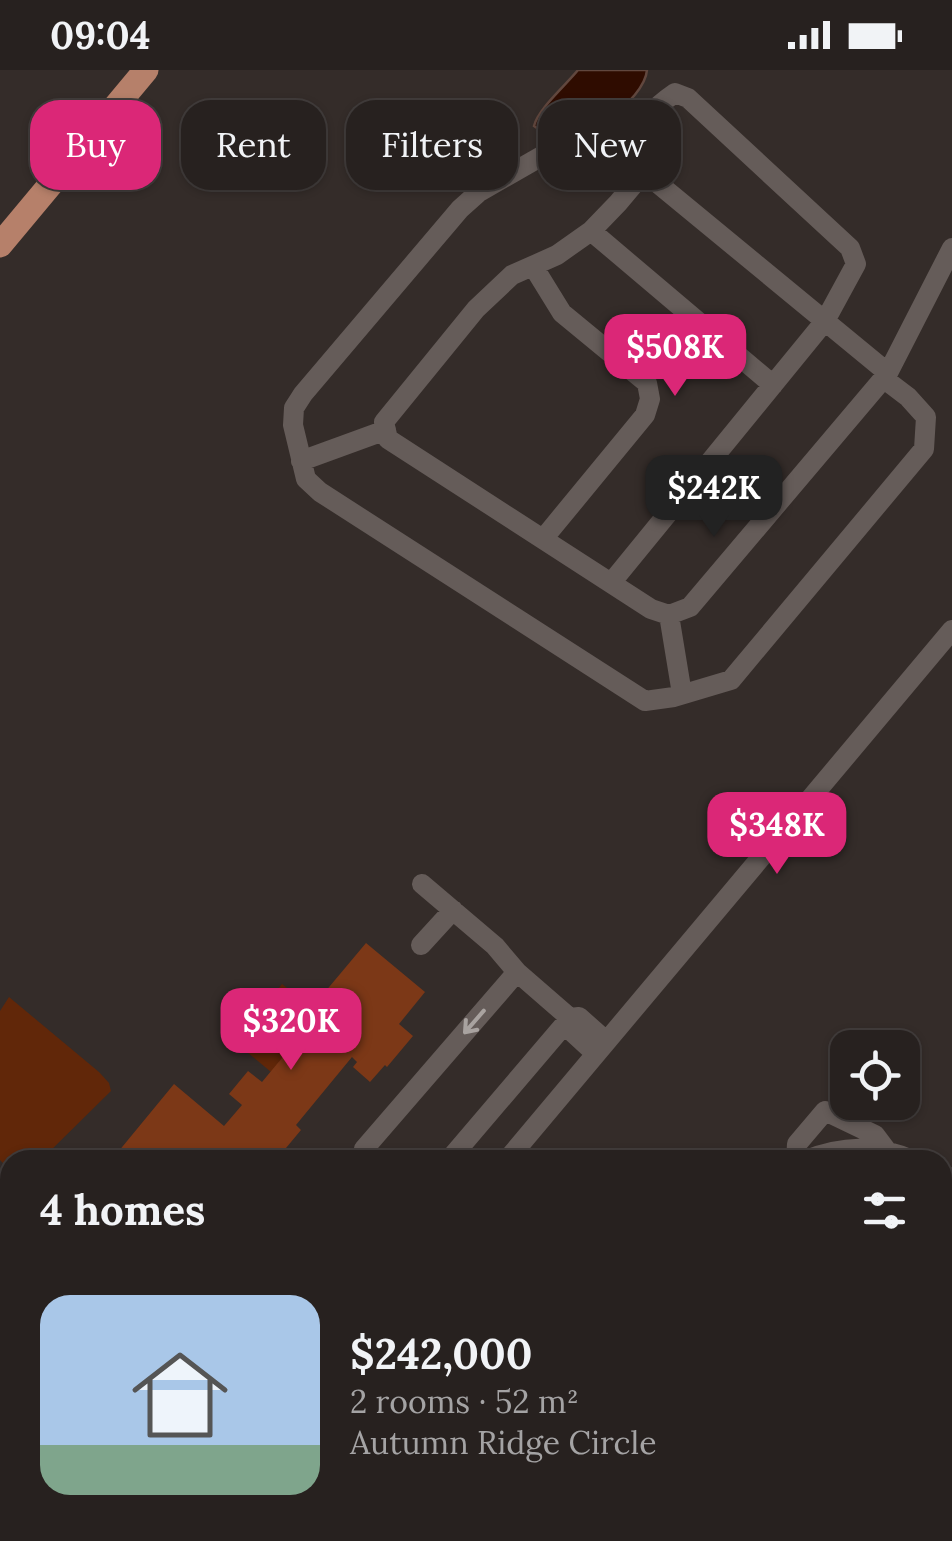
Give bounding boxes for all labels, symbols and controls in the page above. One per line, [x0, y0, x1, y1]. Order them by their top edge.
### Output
text: 09:04 [50, 11, 151, 59]
chip: Buy [30, 100, 161, 190]
chip: Rent [181, 100, 326, 190]
chip: Filters [346, 100, 518, 190]
chip: New [538, 100, 681, 190]
pin: $508K [605, 314, 745, 399]
text: $508K [626, 326, 724, 367]
pin: $242K [644, 455, 784, 540]
text: $242K [667, 467, 761, 508]
pin: $348K [707, 792, 847, 877]
text: $348K [729, 804, 825, 845]
pin: $320K [221, 988, 361, 1073]
text: $320K [243, 1000, 339, 1041]
one-way arrow [464, 1008, 486, 1034]
map controls [830, 1030, 920, 1120]
button: locate [830, 1030, 920, 1120]
text: 4 homes [40, 1183, 205, 1237]
icon: filters [857, 1183, 912, 1238]
text: $242,000 [350, 1327, 532, 1381]
icon: home [120, 1335, 240, 1455]
text: 2 rooms · 52 m² [350, 1381, 579, 1422]
text: Autumn Ridge Circle [350, 1422, 657, 1463]

